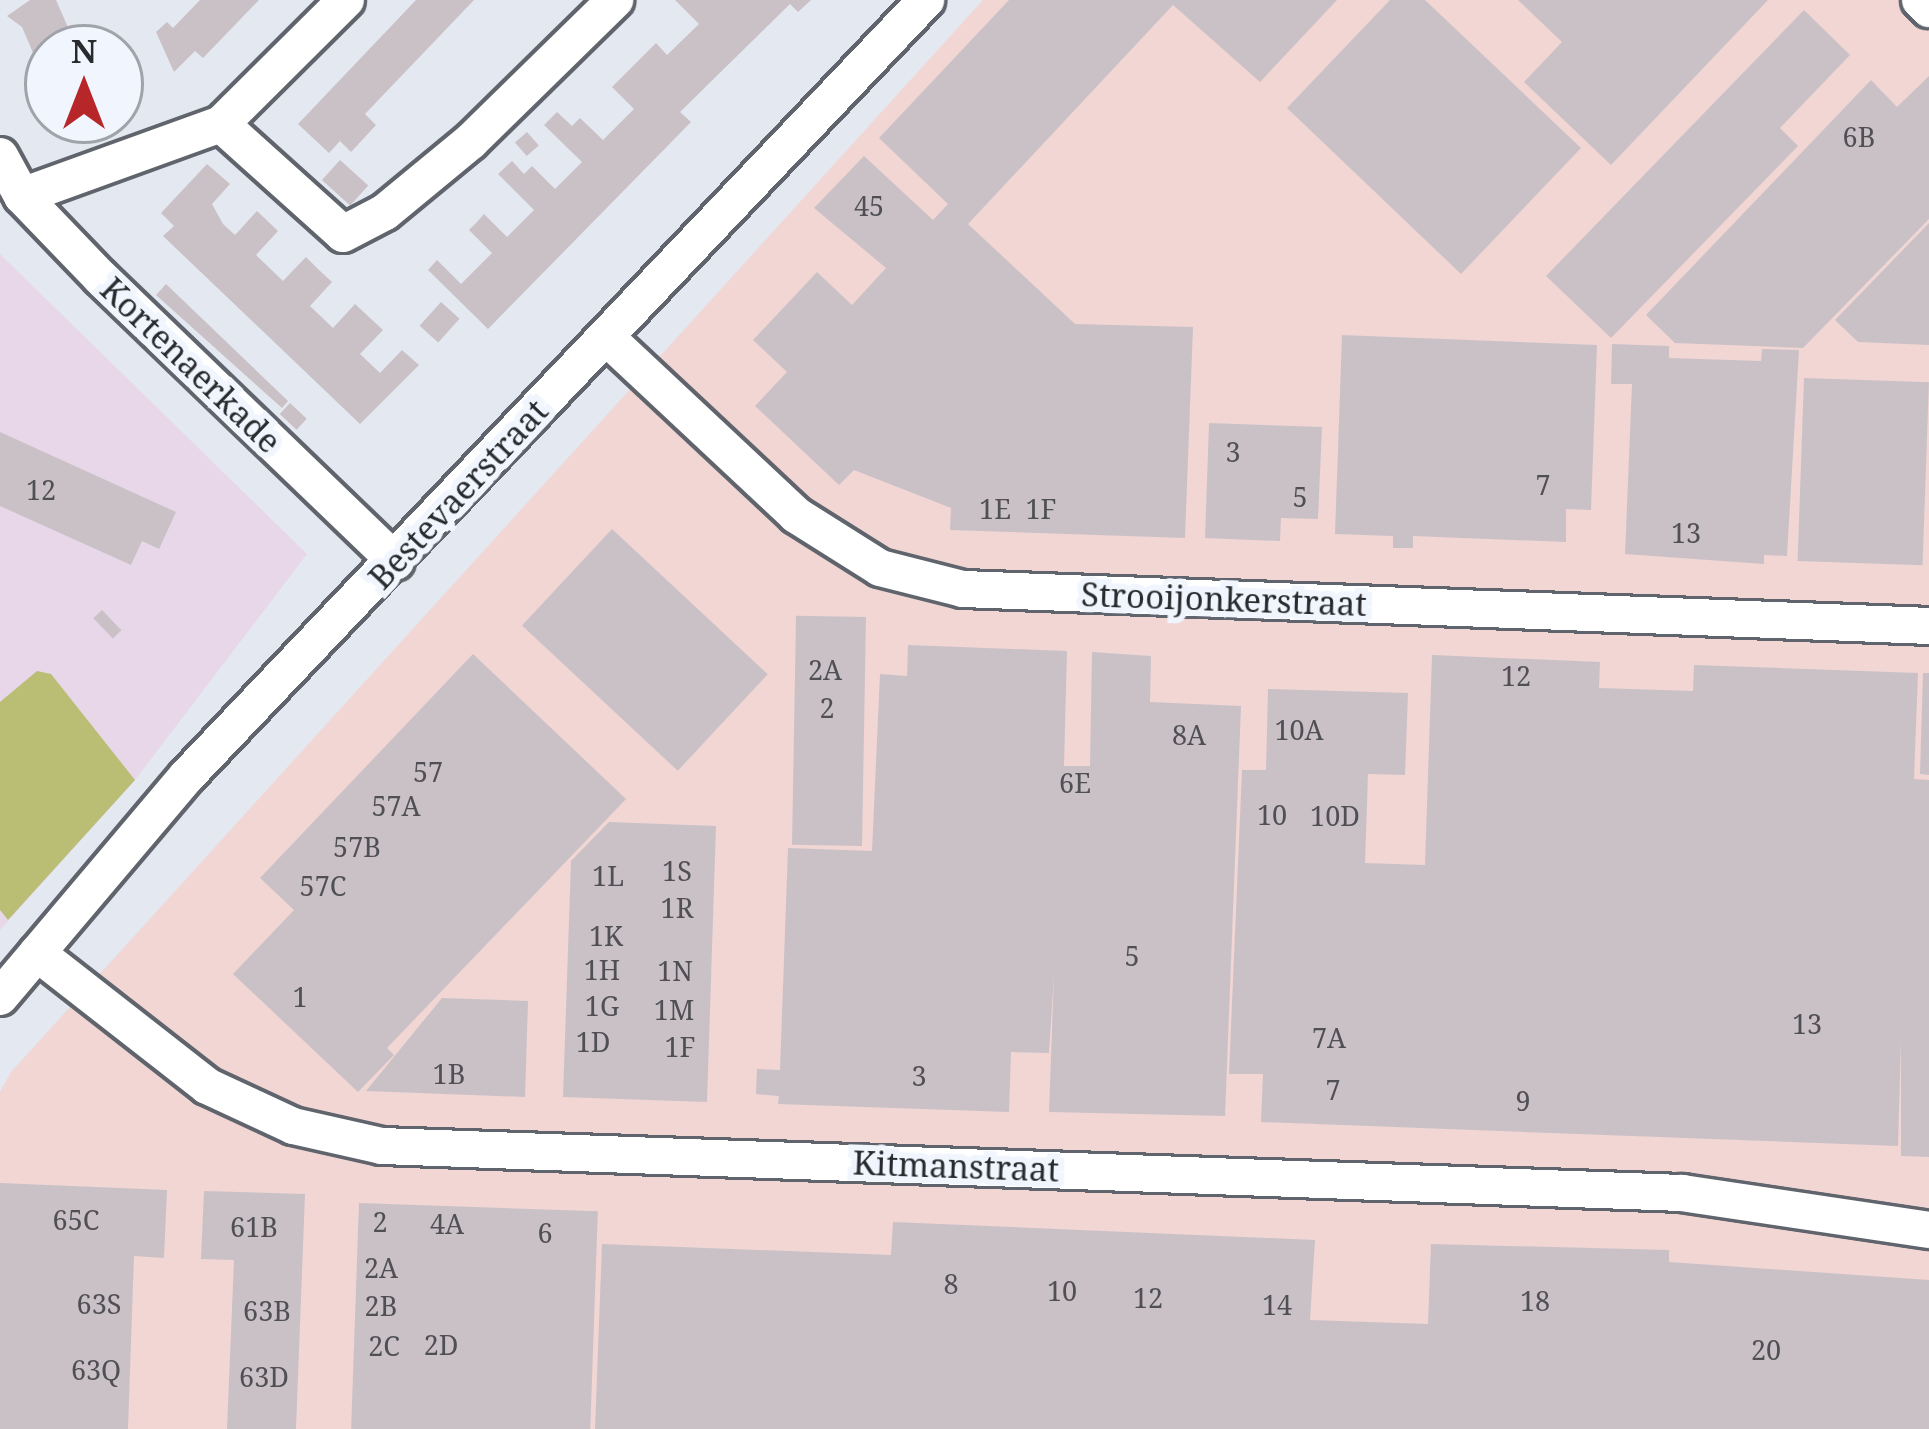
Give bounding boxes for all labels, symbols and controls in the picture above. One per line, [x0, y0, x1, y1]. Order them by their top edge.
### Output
north arrow [24, 24, 144, 144]
text: N [71, 28, 97, 73]
house number: 6B [1843, 121, 1875, 153]
house number: 45 [854, 190, 884, 222]
street label: Kortenaerkade [93, 269, 289, 461]
street label: Bestevaerstraat [360, 391, 556, 597]
house number: 3 [1225, 436, 1241, 468]
house number: 7 [1535, 469, 1551, 501]
house number: 12 [26, 474, 56, 506]
house number: 5 [1292, 481, 1308, 513]
house number: 1E [979, 493, 1011, 525]
house number: 1F [1025, 493, 1057, 525]
house number: 13 [1671, 517, 1701, 549]
street label: Strooijonkerstraat [1080, 574, 1368, 624]
house number: 2A [808, 654, 842, 686]
house number: 12 [1501, 660, 1531, 692]
house number: 2 [819, 692, 835, 724]
house number: 10A [1274, 714, 1324, 746]
house number: 8A [1172, 719, 1206, 751]
house number: 57 [413, 756, 443, 788]
house number: 6E [1059, 767, 1091, 799]
house number: 57A [371, 790, 421, 822]
house number: 10 [1257, 799, 1287, 831]
house number: 10D [1310, 800, 1360, 832]
house number: 57B [333, 831, 381, 863]
house number: 1S [662, 855, 692, 887]
house number: 1L [592, 860, 624, 892]
house number: 57C [300, 870, 346, 902]
house number: 1R [661, 892, 693, 924]
house number: 1K [589, 920, 623, 952]
house number: 5 [1124, 940, 1140, 972]
house number: 1H [584, 954, 620, 986]
house number: 1N [657, 955, 693, 987]
house number: 1 [292, 981, 308, 1013]
house number: 1G [585, 990, 619, 1022]
house number: 1M [654, 994, 694, 1026]
house number: 13 [1792, 1008, 1822, 1040]
house number: 7A [1312, 1022, 1346, 1054]
house number: 1D [576, 1026, 610, 1058]
house number: 1F [664, 1031, 696, 1063]
house number: 1B [433, 1058, 465, 1090]
house number: 3 [911, 1060, 927, 1092]
house number: 7 [1325, 1074, 1341, 1106]
house number: 9 [1515, 1085, 1531, 1117]
street label: Kitmanstraat [852, 1143, 1060, 1189]
house number: 65C [53, 1204, 99, 1236]
house number: 2 [372, 1206, 388, 1238]
house number: 4A [430, 1208, 464, 1240]
house number: 61B [230, 1211, 278, 1243]
house number: 6 [537, 1217, 553, 1249]
house number: 2A [364, 1252, 398, 1284]
house number: 8 [943, 1268, 959, 1300]
house number: 10 [1047, 1275, 1077, 1307]
house number: 12 [1133, 1282, 1163, 1314]
house number: 18 [1520, 1285, 1550, 1317]
house number: 63S [77, 1288, 121, 1320]
house number: 14 [1262, 1289, 1292, 1321]
house number: 2B [365, 1290, 397, 1322]
house number: 63B [243, 1295, 291, 1327]
house number: 2D [424, 1329, 458, 1361]
house number: 2C [368, 1330, 400, 1362]
house number: 20 [1751, 1334, 1781, 1366]
house number: 63Q [71, 1354, 121, 1386]
house number: 63D [239, 1361, 289, 1393]

